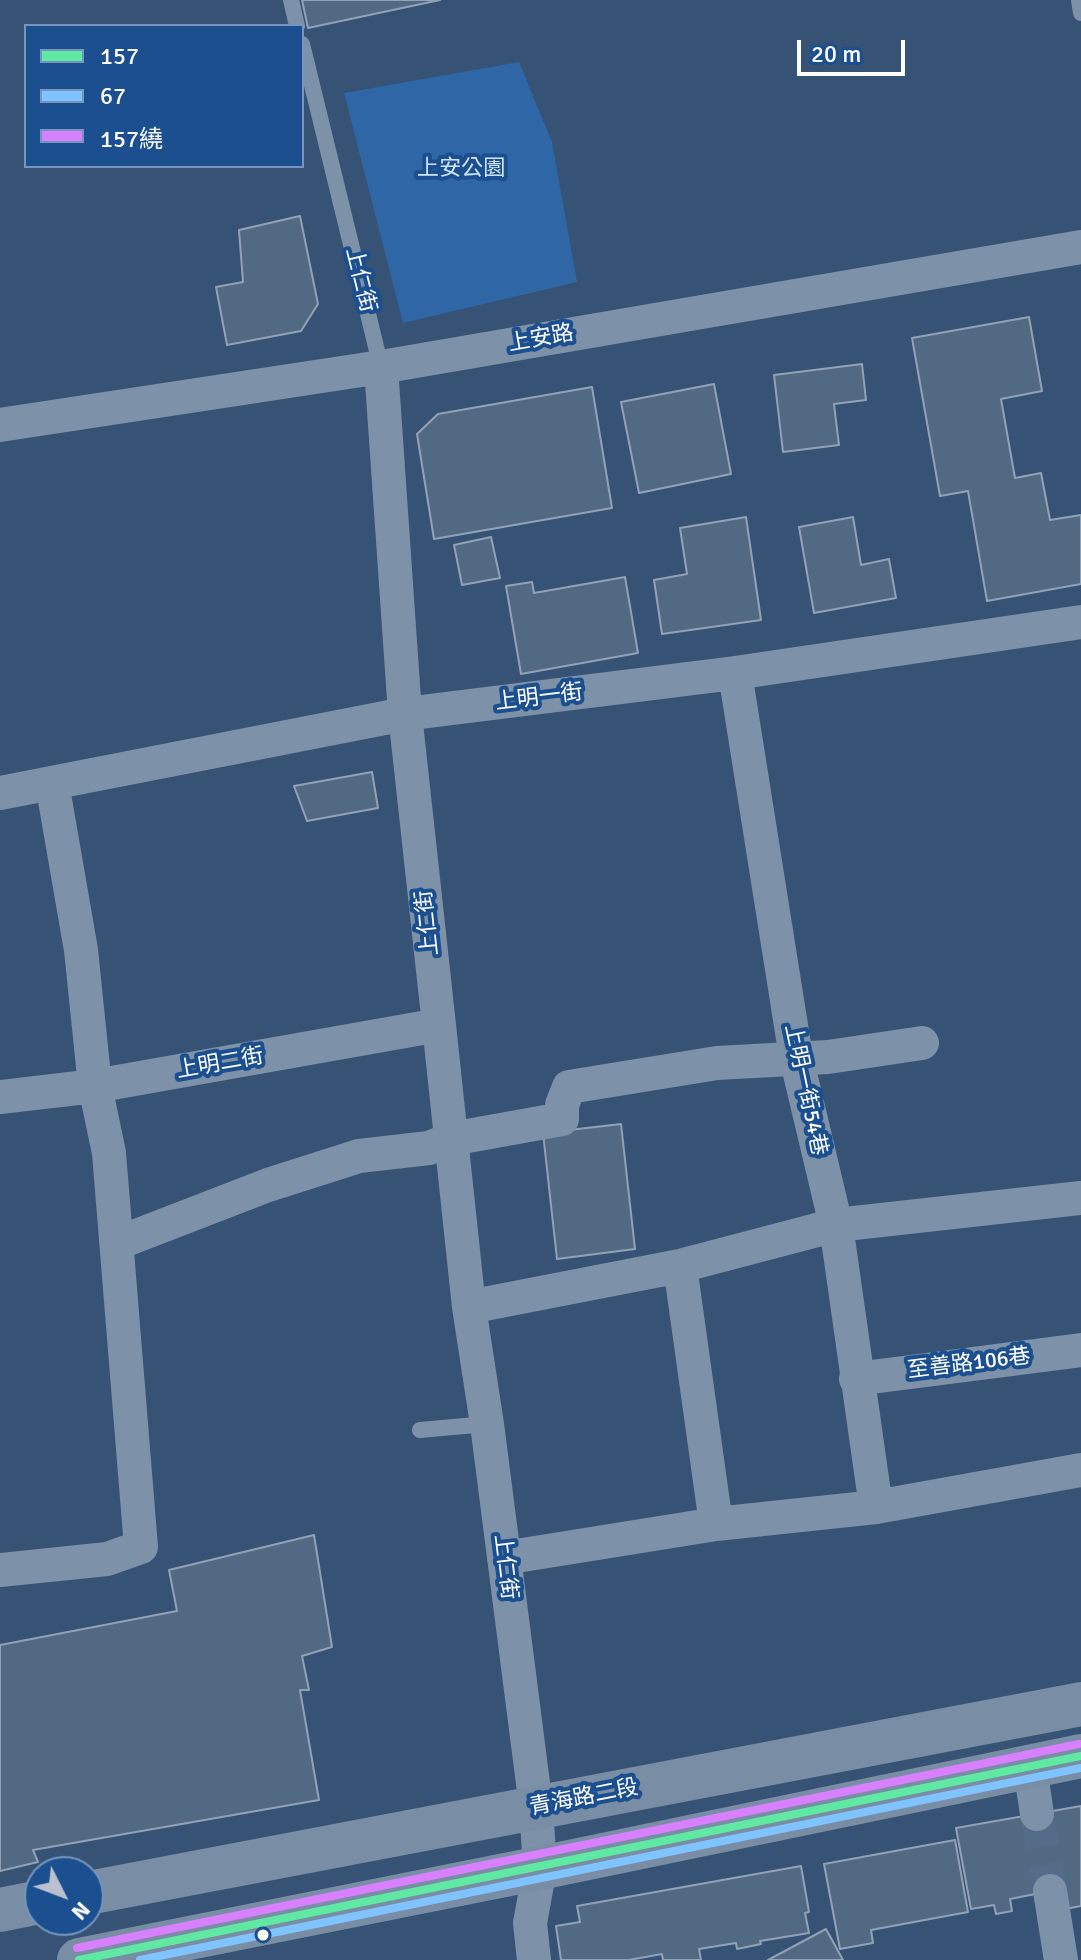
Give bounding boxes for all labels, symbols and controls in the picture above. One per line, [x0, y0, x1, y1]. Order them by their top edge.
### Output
legend [24, 24, 304, 168]
scale bar [801, 24, 909, 74]
text: 20 m [811, 39, 861, 69]
text: 157 [100, 41, 139, 71]
text: 67 [100, 81, 126, 111]
text: 157繞 [100, 124, 163, 154]
park label: 上安公園 [417, 156, 505, 182]
street label: 上仁街 [339, 245, 381, 315]
street label: 上安路 [506, 320, 576, 358]
street label: 上明一街 [494, 680, 584, 716]
street label: 上仁街 [411, 889, 445, 957]
street label: 上明一街54巷 [778, 1022, 832, 1158]
street label: 上明二街 [174, 1043, 266, 1085]
street label: 至善路106巷 [906, 1343, 1032, 1385]
street label: 上仁街 [488, 1533, 522, 1601]
street label: 青海路二段 [527, 1775, 641, 1821]
north arrow [24, 1856, 104, 1936]
text: N [66, 1896, 96, 1926]
unlabelled marker [255, 1927, 271, 1943]

